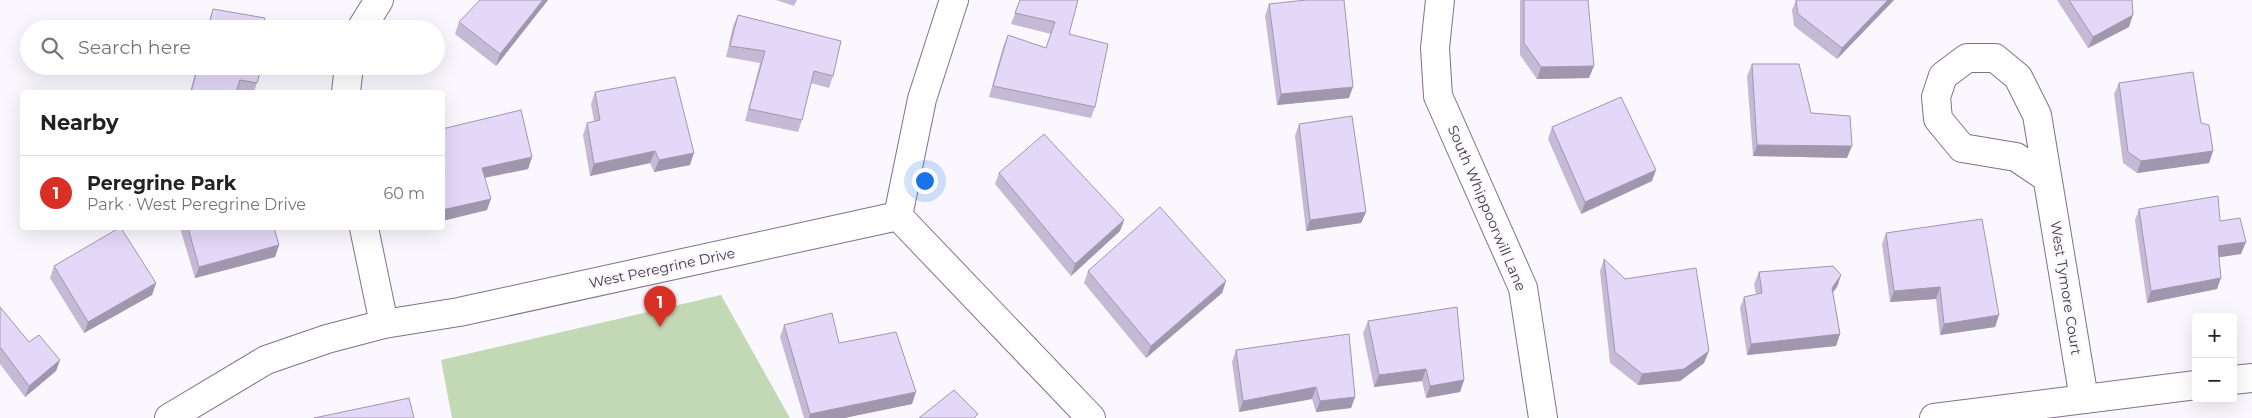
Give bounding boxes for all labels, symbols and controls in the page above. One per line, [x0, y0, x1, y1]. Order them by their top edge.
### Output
search box [20, 20, 445, 75]
icon: search [38, 34, 66, 62]
text: Search here [78, 36, 191, 59]
text: Nearby [40, 110, 119, 135]
street label: South Whippoorwill Lane [1444, 122, 1530, 294]
your location [912, 168, 938, 194]
text: Peregrine Park [87, 172, 236, 195]
text: 1 [53, 184, 59, 203]
text: 60 m [383, 184, 425, 203]
text: Park · West Peregrine Drive [87, 195, 306, 214]
street label: West Tymore Court [2047, 220, 2086, 357]
street label: West Peregrine Drive [587, 244, 737, 292]
pin: 1 [644, 286, 676, 327]
map controls [2192, 313, 2237, 403]
button: + [2192, 313, 2237, 358]
button: − [2192, 358, 2237, 403]

